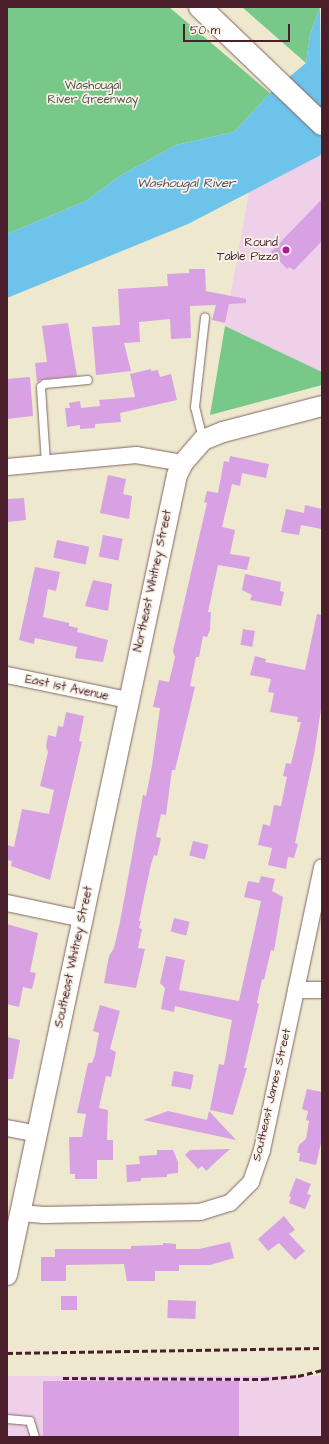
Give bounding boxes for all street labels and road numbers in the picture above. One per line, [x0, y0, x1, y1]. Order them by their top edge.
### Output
street label: Northeast Whitney Street [131, 509, 175, 653]
street label: East 1st Avenue [24, 672, 110, 704]
street label: Southeast Whitney Street [52, 885, 96, 1029]
street label: Southeast James Street [250, 1027, 294, 1163]

